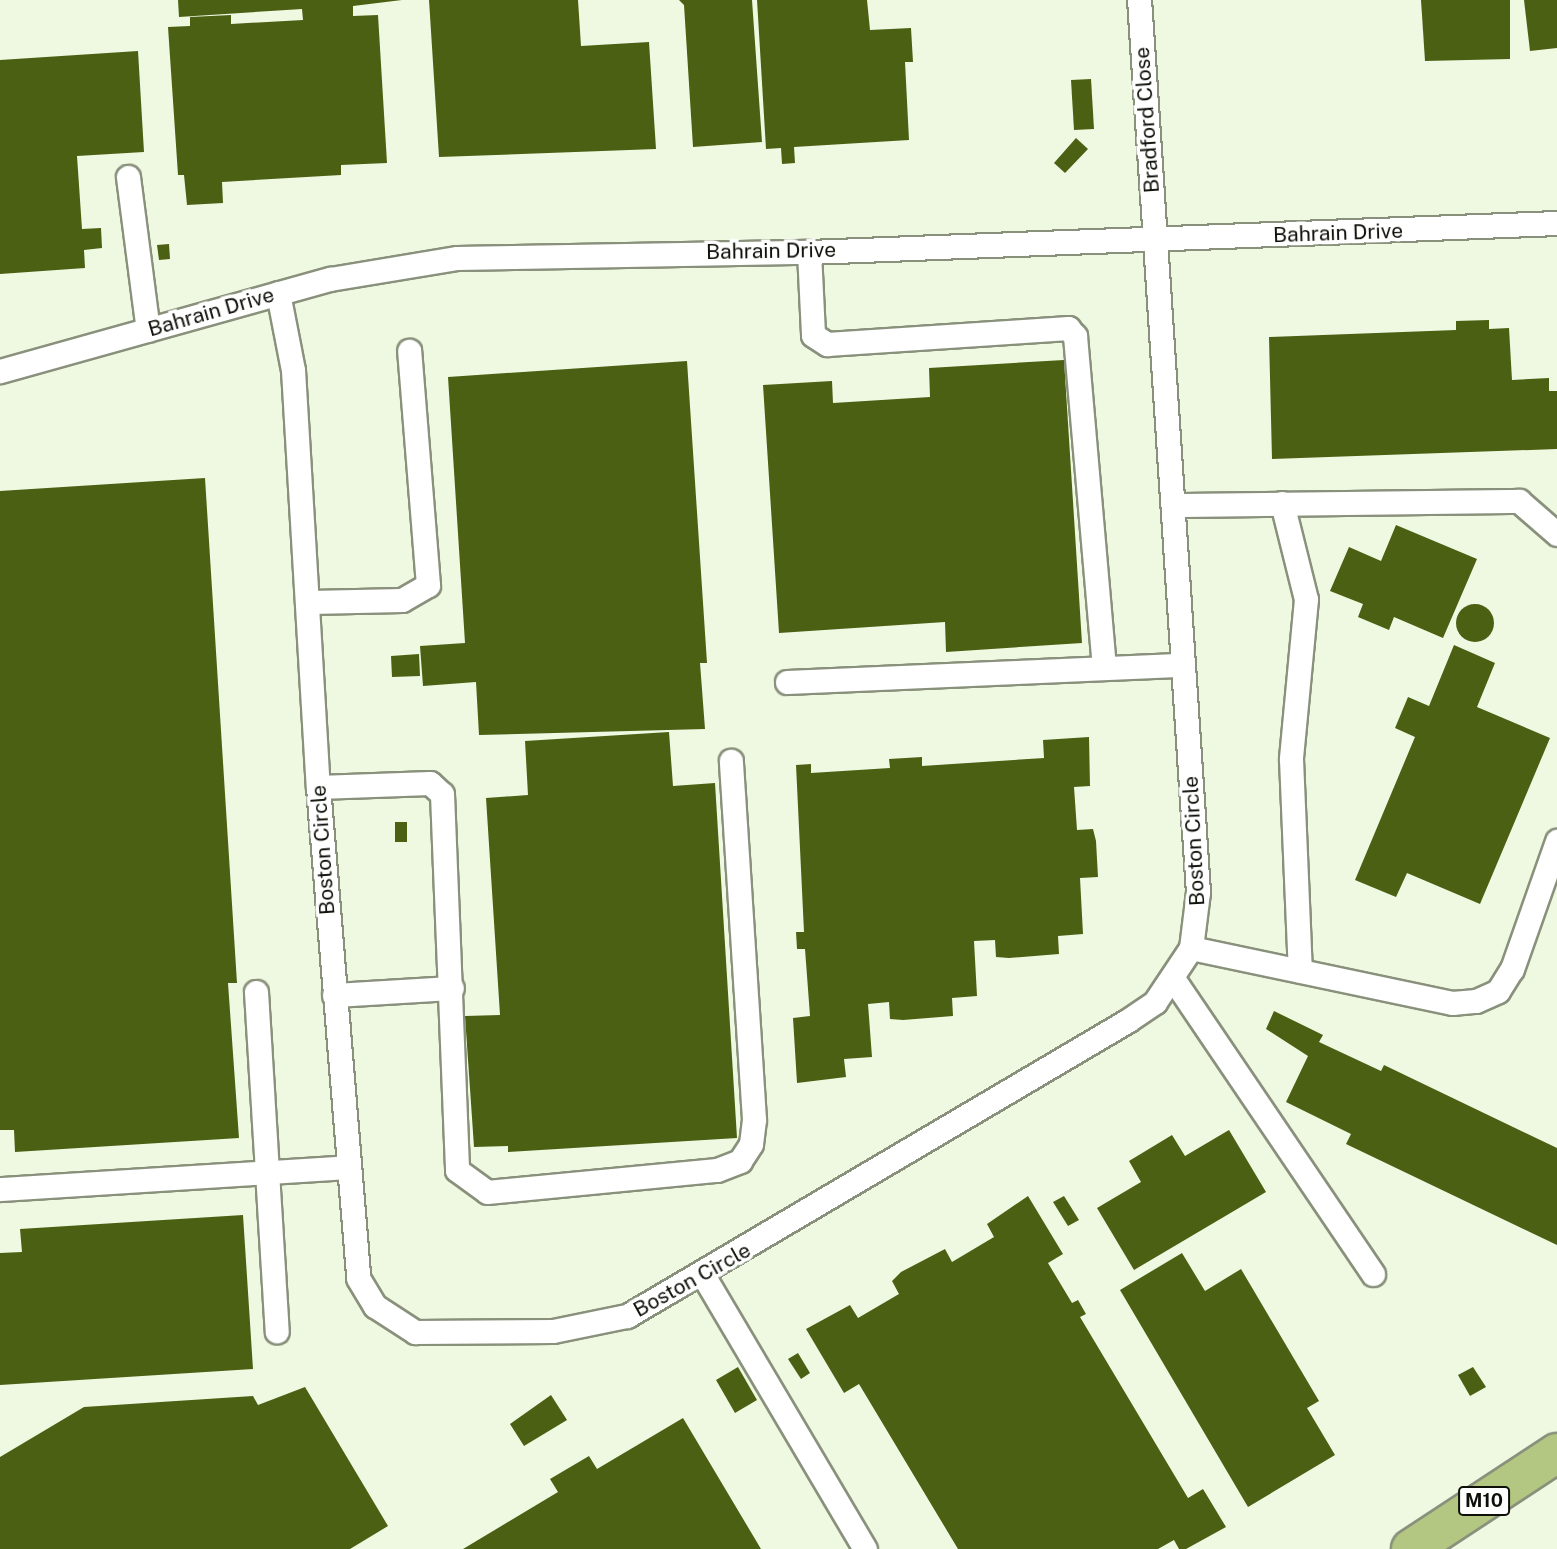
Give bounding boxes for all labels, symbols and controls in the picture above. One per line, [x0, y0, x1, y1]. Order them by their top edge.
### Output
street label: Bradford Close [1129, 46, 1165, 194]
street label: Bahrain Drive [1273, 218, 1403, 248]
street label: Bahrain Drive [706, 237, 836, 265]
street label: Bahrain Drive [145, 282, 277, 342]
street label: Boston Circle [1178, 775, 1210, 907]
street label: Boston Circle [306, 784, 340, 916]
street label: Boston Circle [629, 1237, 755, 1323]
road number: M10 [1458, 1485, 1510, 1516]

